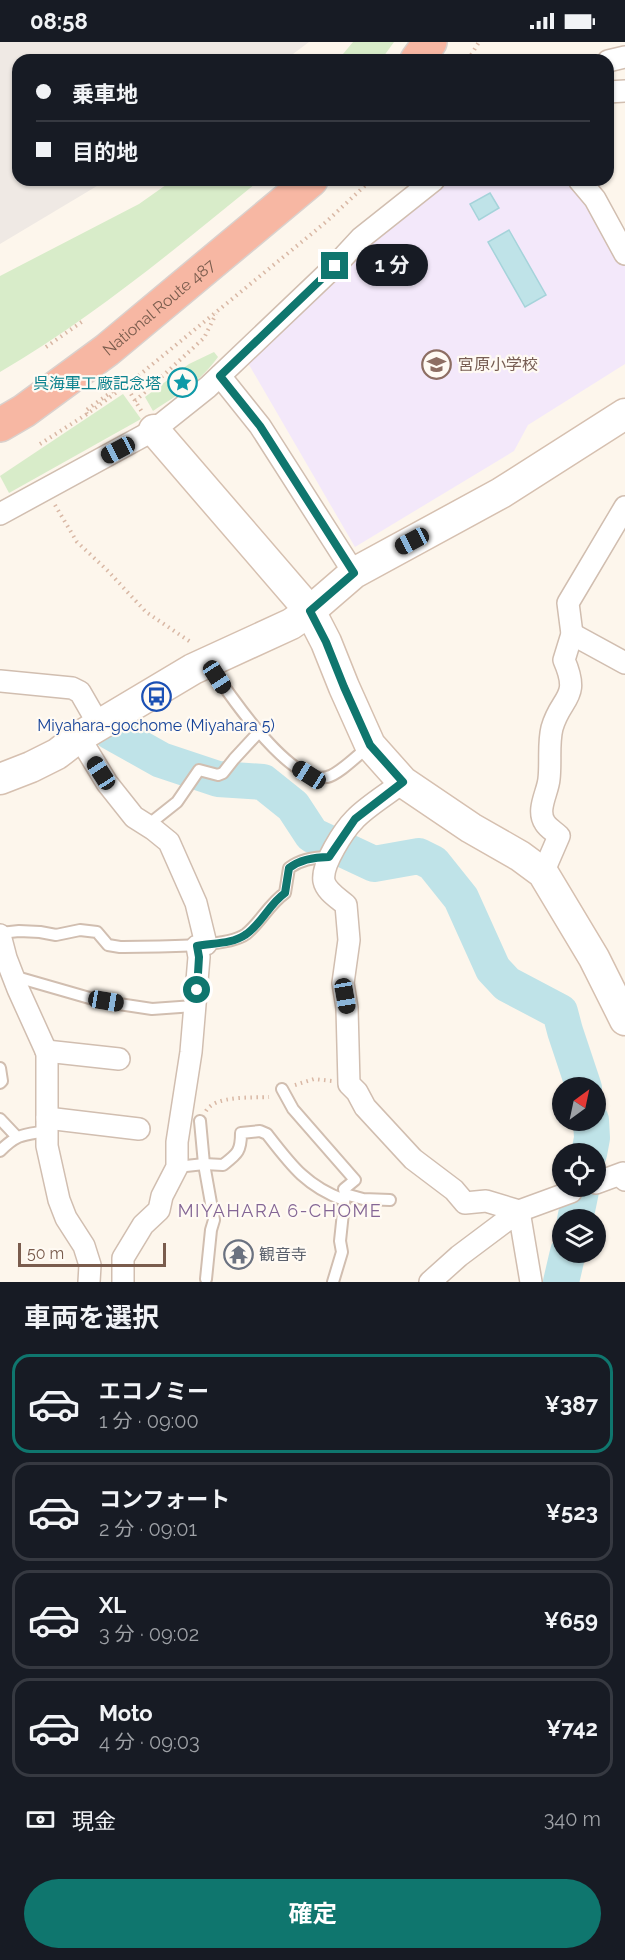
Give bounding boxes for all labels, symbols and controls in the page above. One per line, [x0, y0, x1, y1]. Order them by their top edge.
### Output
text: 08:58 [30, 8, 88, 34]
text: 乗車地 [72, 81, 138, 107]
text: 目的地 [72, 139, 138, 165]
callout: 1 分 [356, 245, 428, 287]
route end [321, 252, 348, 279]
text: 1 分 [375, 253, 409, 277]
street label: National Route 487 [99, 255, 219, 359]
school or university icon: 宮原小学校 [421, 348, 453, 380]
place label: 宮原小学校 [458, 355, 538, 374]
place icon: 呉海軍工廠記念塔 [166, 367, 198, 399]
place label: 呉海軍工廠記念塔 [33, 374, 161, 393]
car [98, 434, 138, 466]
car [392, 525, 432, 557]
car [200, 657, 234, 697]
bus stop icon: Miyahara-gochome (Miyahara 5) [140, 681, 172, 713]
place label: Miyahara-gochome (Miyahara 5) [37, 716, 275, 735]
car [84, 753, 118, 793]
car [289, 758, 329, 792]
route start [183, 976, 210, 1003]
car [333, 977, 357, 1015]
car [87, 989, 125, 1013]
north arrow [552, 1077, 606, 1131]
map controls [552, 1077, 606, 1263]
button: locate [552, 1143, 606, 1197]
district label: MIYAHARA 6-CHOME [178, 1200, 382, 1221]
button: layers [552, 1209, 606, 1263]
temple icon: 観音寺 [222, 1238, 254, 1270]
scale bar [18, 1240, 166, 1268]
text: 50 m [27, 1244, 64, 1263]
place label: 観音寺 [259, 1245, 307, 1264]
text: 車両を選択 [24, 1302, 159, 1333]
icon: car [27, 1377, 81, 1431]
text: エコノミー [99, 1378, 209, 1404]
text: ¥387 [544, 1391, 598, 1417]
text: 1 分 · 09:00 [99, 1409, 199, 1433]
icon: car [27, 1485, 81, 1539]
text: コンフォート [99, 1486, 230, 1512]
text: ¥523 [545, 1499, 598, 1525]
text: 2 分 · 09:01 [99, 1517, 197, 1541]
text: XL [99, 1592, 126, 1618]
icon: car [27, 1593, 81, 1647]
text: ¥659 [544, 1607, 598, 1633]
text: 3 分 · 09:02 [99, 1622, 199, 1646]
text: Moto [99, 1700, 153, 1726]
icon: car [27, 1701, 81, 1755]
text: ¥742 [546, 1715, 598, 1741]
text: 4 分 · 09:03 [99, 1730, 200, 1754]
icon: cash [24, 1803, 57, 1836]
text: 340 m [544, 1807, 601, 1831]
text: 現金 [72, 1808, 116, 1834]
button: 確定 [24, 1879, 601, 1948]

